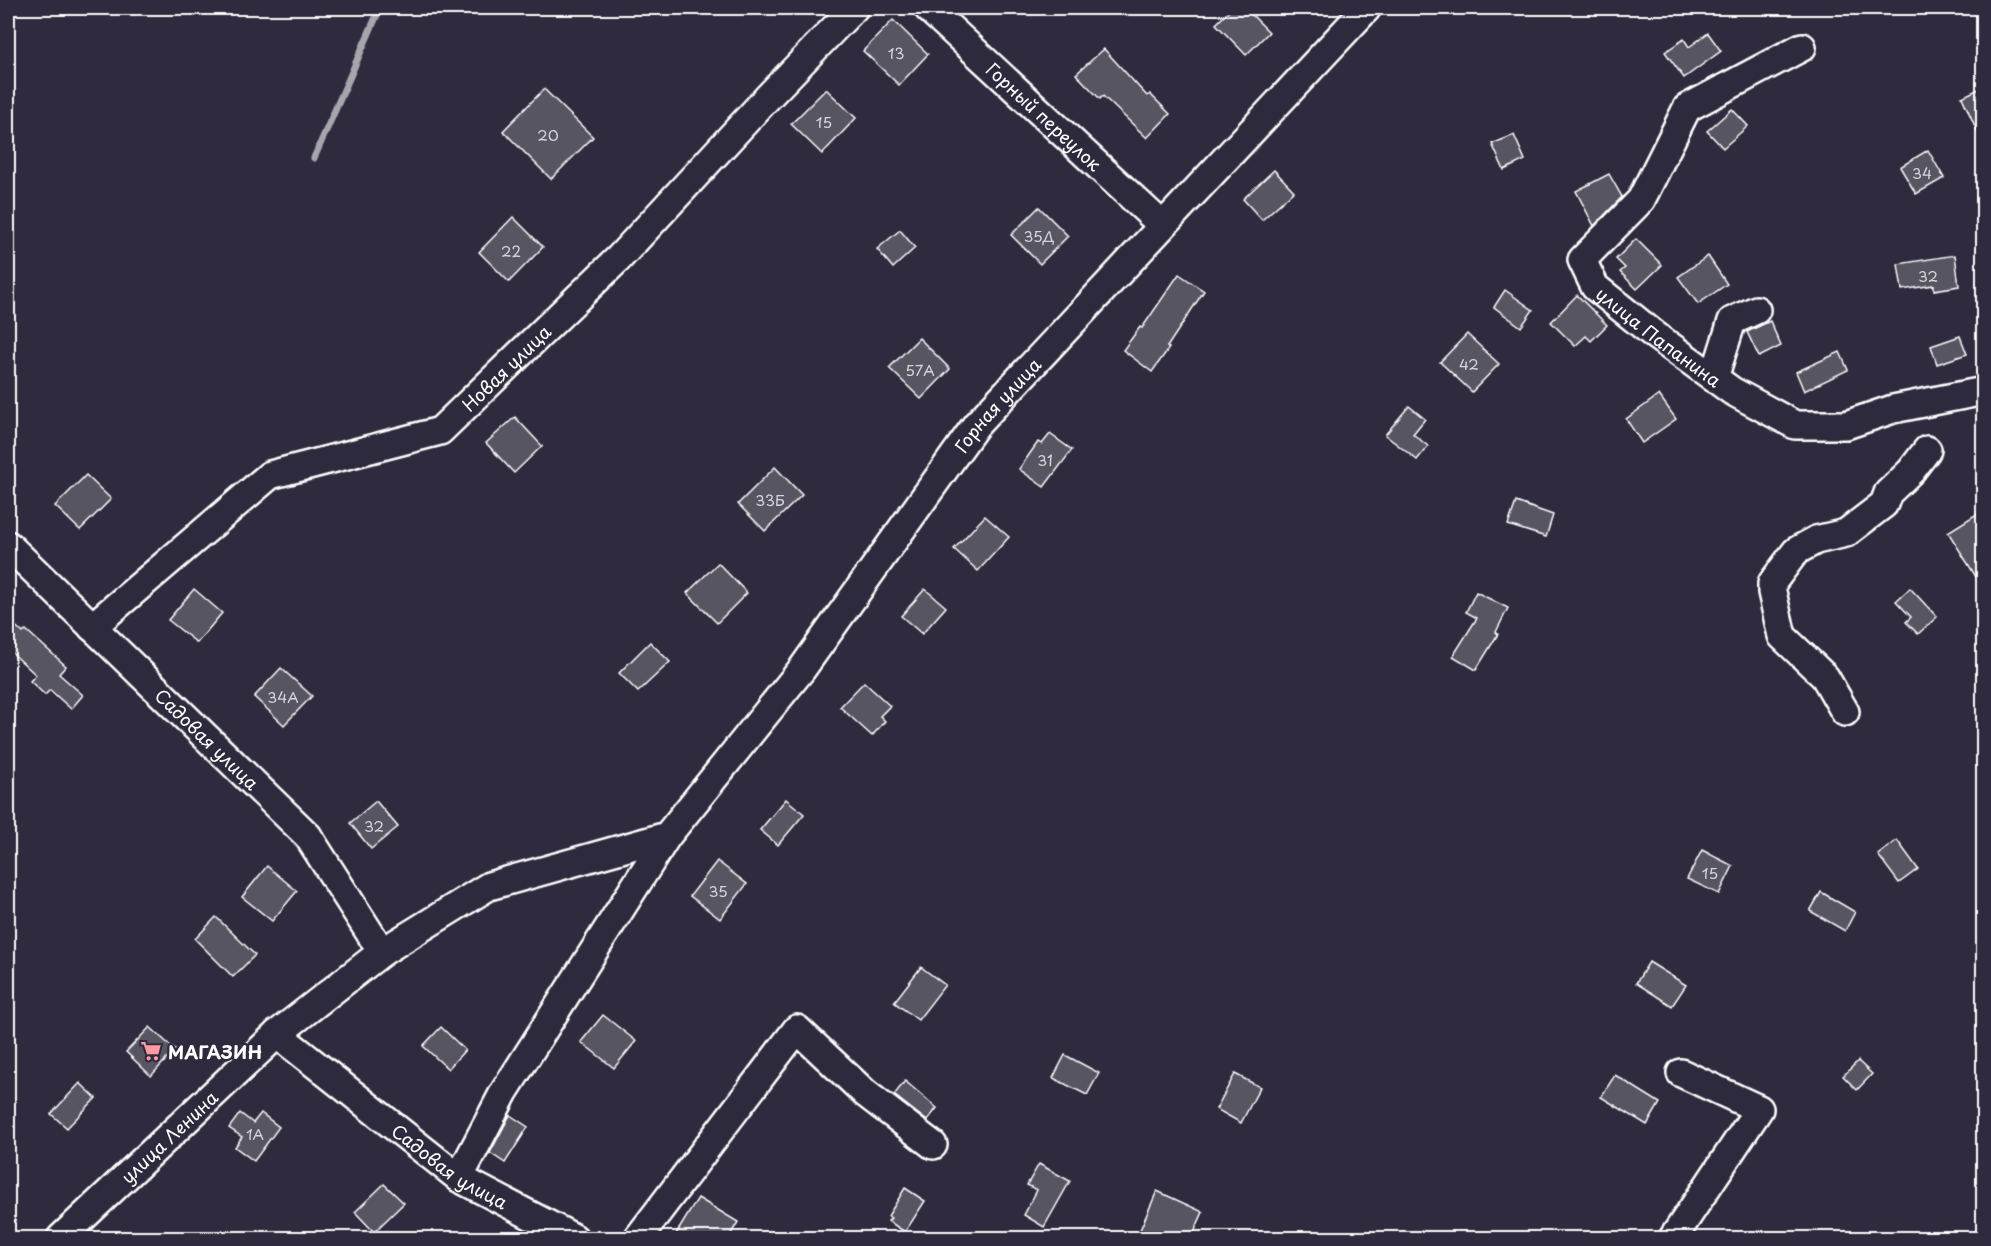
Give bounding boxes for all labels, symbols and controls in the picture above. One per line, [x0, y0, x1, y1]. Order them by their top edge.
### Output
house number: 13 [888, 41, 904, 64]
street label: Горный переулок [981, 56, 1109, 177]
house number: 15 [816, 110, 832, 133]
house number: 20 [537, 123, 559, 146]
house number: 34 [1912, 161, 1932, 184]
house number: 35Д [1024, 224, 1055, 247]
house number: 22 [501, 239, 521, 262]
house number: 32 [1918, 264, 1938, 287]
street label: улица Папанина [1591, 280, 1728, 393]
street label: Новая улица [455, 318, 557, 417]
street label: Горная улица [947, 351, 1047, 458]
house number: 42 [1459, 352, 1479, 375]
house number: 57А [905, 358, 935, 381]
house number: 31 [1037, 448, 1053, 471]
house number: 33Б [755, 488, 785, 511]
street label: Садовая улица [150, 682, 266, 796]
house number: 34А [267, 685, 299, 708]
house number: 32 [364, 814, 384, 837]
house number: 15 [1702, 861, 1718, 884]
house number: 35 [708, 879, 728, 902]
place label: МАГАЗИН [168, 1038, 262, 1065]
supermarket icon: МАГАЗИН [139, 1039, 163, 1063]
street label: улица Ленина [114, 1083, 224, 1189]
street label: Садовая улица [386, 1117, 513, 1215]
house number: 1А [246, 1122, 264, 1145]

